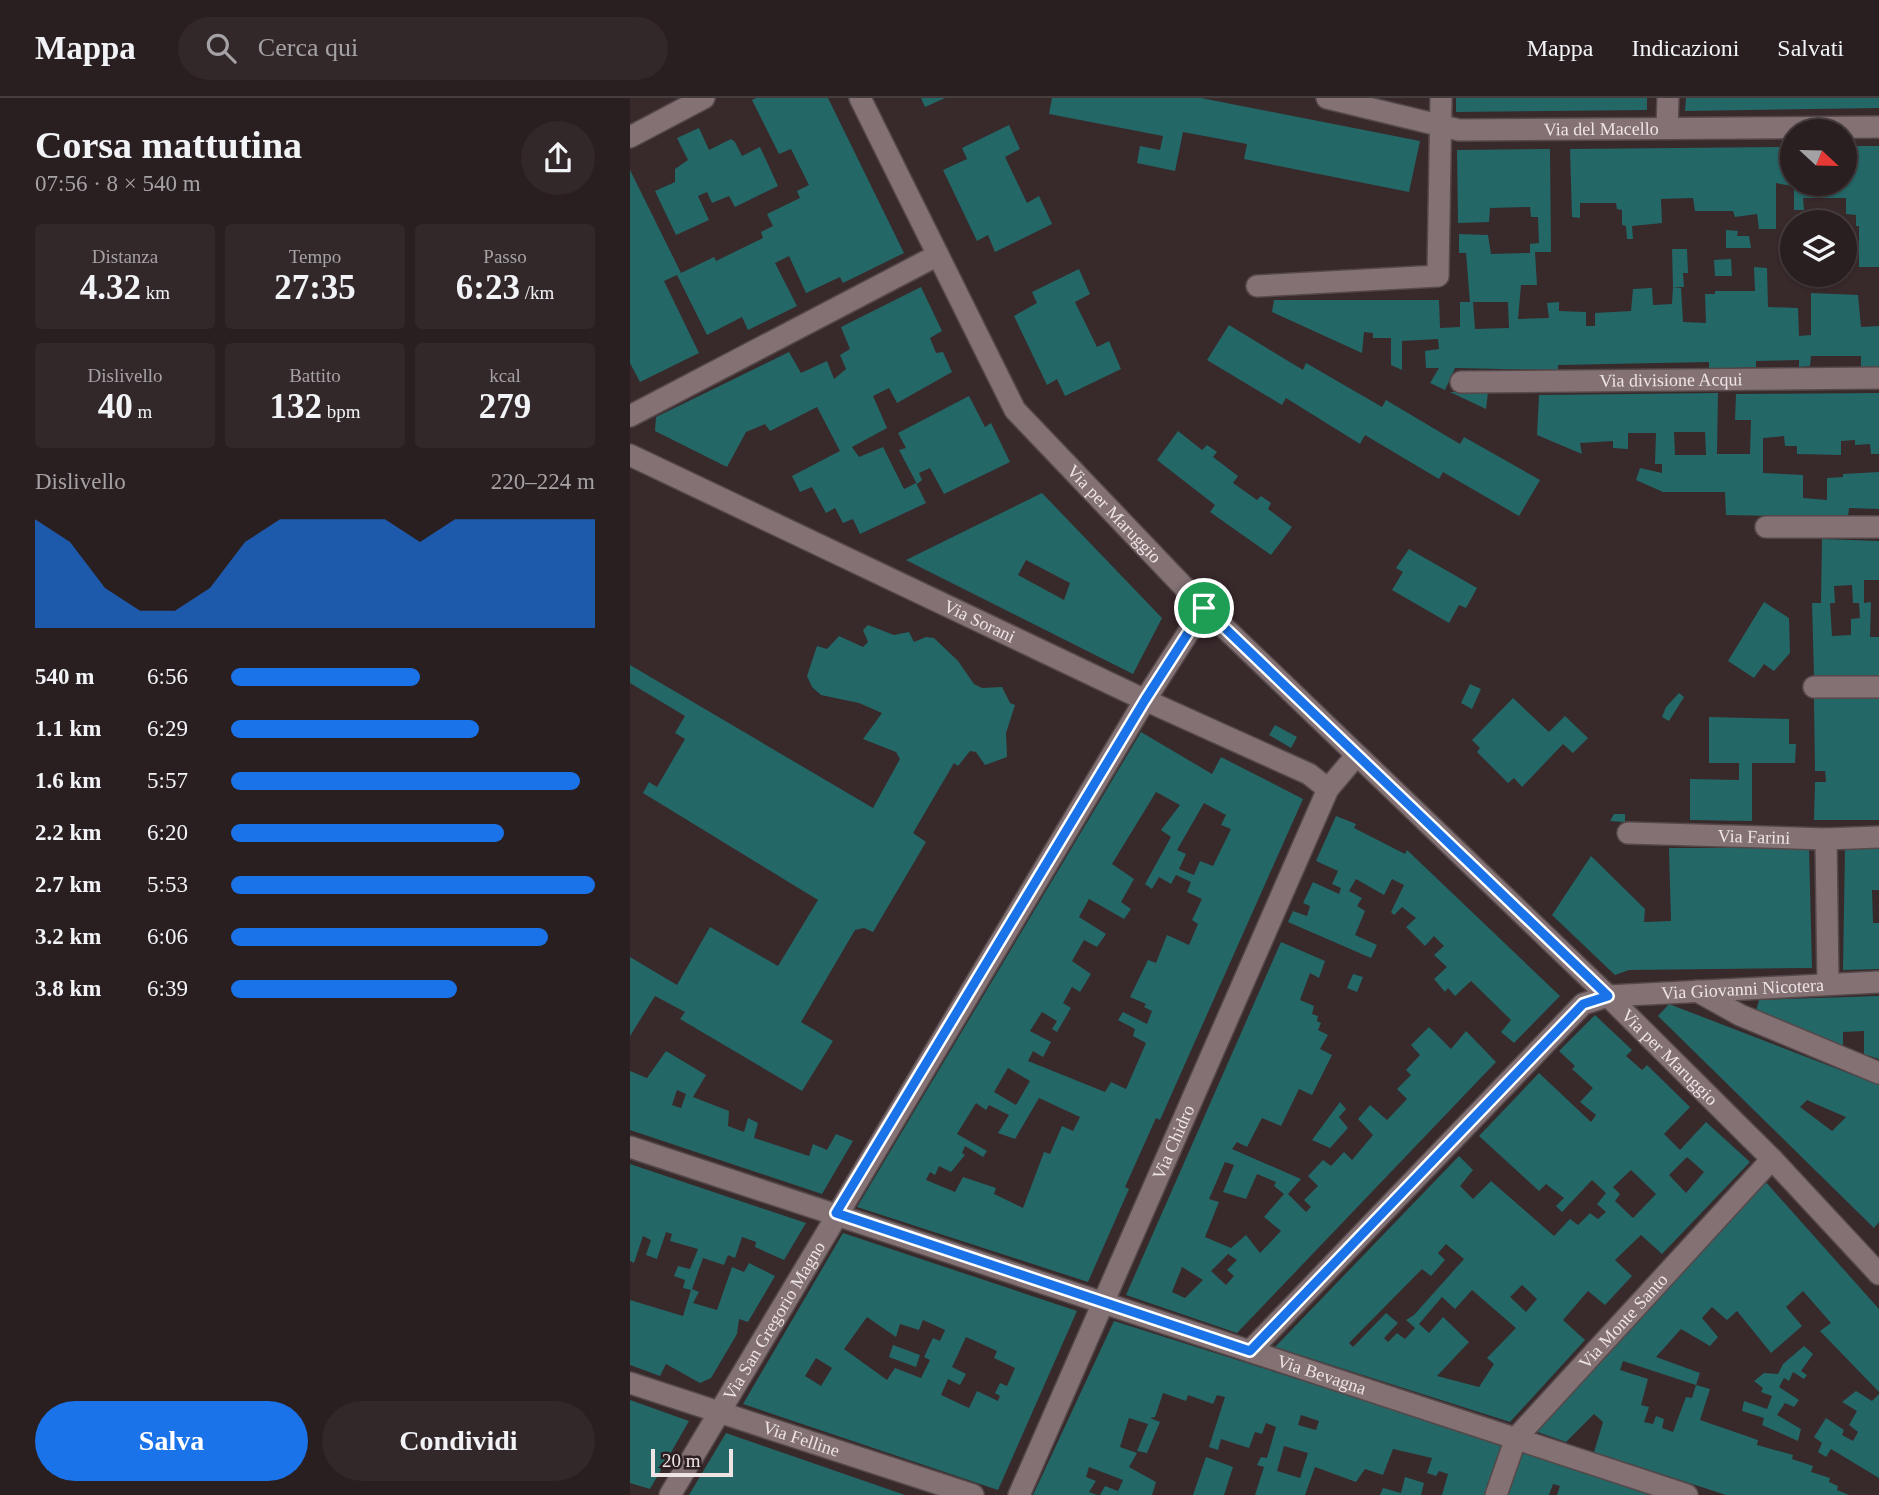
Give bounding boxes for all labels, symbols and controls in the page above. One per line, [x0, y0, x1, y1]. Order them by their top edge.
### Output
search box [178, 17, 668, 80]
icon: search [202, 29, 240, 67]
text: Mappa [35, 30, 136, 66]
text: Cerca qui [258, 33, 358, 62]
text: Mappa [1527, 35, 1593, 61]
text: Indicazioni [1631, 35, 1739, 61]
text: Salvati [1777, 35, 1844, 61]
street label: Via del Macello [1544, 119, 1659, 139]
north arrow [1780, 119, 1857, 196]
map controls [1780, 119, 1857, 287]
button: share [521, 121, 595, 195]
text: Corsa mattutina [35, 124, 302, 166]
text: 07:56 · 8 × 540 m [35, 171, 201, 196]
button: layers [1780, 210, 1857, 287]
text: Distanza [92, 246, 158, 267]
text: Tempo [289, 246, 341, 267]
text: Passo [483, 246, 527, 267]
text: 4.32 [80, 268, 141, 307]
text: 27:35 [274, 268, 356, 307]
text: 6:23 [456, 268, 520, 307]
text: km [141, 282, 170, 303]
text: /km [520, 282, 554, 303]
text: Dislivello [88, 365, 162, 386]
text: Battito [289, 365, 341, 386]
text: kcal [489, 365, 521, 386]
street label: Via divisione Acqui [1599, 369, 1743, 391]
text: 40 [98, 387, 133, 426]
text: 132 [269, 387, 322, 426]
text: 279 [479, 387, 531, 426]
text: m [133, 401, 152, 422]
text: bpm [322, 401, 361, 422]
street label: Via per Maruggio [1063, 461, 1166, 567]
text: Dislivello [35, 469, 126, 494]
text: 220–224 m [491, 469, 595, 494]
pin [1174, 578, 1234, 638]
icon: arrive [1185, 589, 1223, 627]
street label: Via Sorani [941, 596, 1018, 647]
text: 540 m [35, 664, 94, 689]
text: 6:56 [147, 664, 188, 689]
text: 1.1 km [35, 716, 101, 741]
text: 6:29 [147, 716, 188, 741]
text: 1.6 km [35, 768, 101, 793]
text: 5:57 [147, 768, 188, 793]
text: 2.2 km [35, 820, 101, 845]
text: 6:20 [147, 820, 188, 845]
street label: Via Farini [1717, 826, 1790, 848]
text: 2.7 km [35, 872, 101, 897]
text: 5:53 [147, 872, 188, 897]
text: 3.2 km [35, 924, 101, 949]
text: 6:06 [147, 924, 188, 949]
street label: Via Giovanni Nicotera [1661, 975, 1825, 1003]
text: 3.8 km [35, 976, 101, 1001]
text: 6:39 [147, 976, 188, 1001]
street label: Via per Maruggio [1617, 1005, 1722, 1109]
street label: Via Chidro [1148, 1102, 1198, 1183]
street label: Via San Gregorio Magno [719, 1238, 829, 1404]
street label: Via Monte Santo [1575, 1269, 1672, 1373]
street label: Via Bevagna [1274, 1351, 1369, 1399]
button: Salva [35, 1401, 308, 1481]
button: Condividi [322, 1401, 595, 1481]
street label: Via Felline [760, 1417, 842, 1461]
scale bar [651, 1446, 733, 1478]
text: 20 m [662, 1450, 701, 1471]

